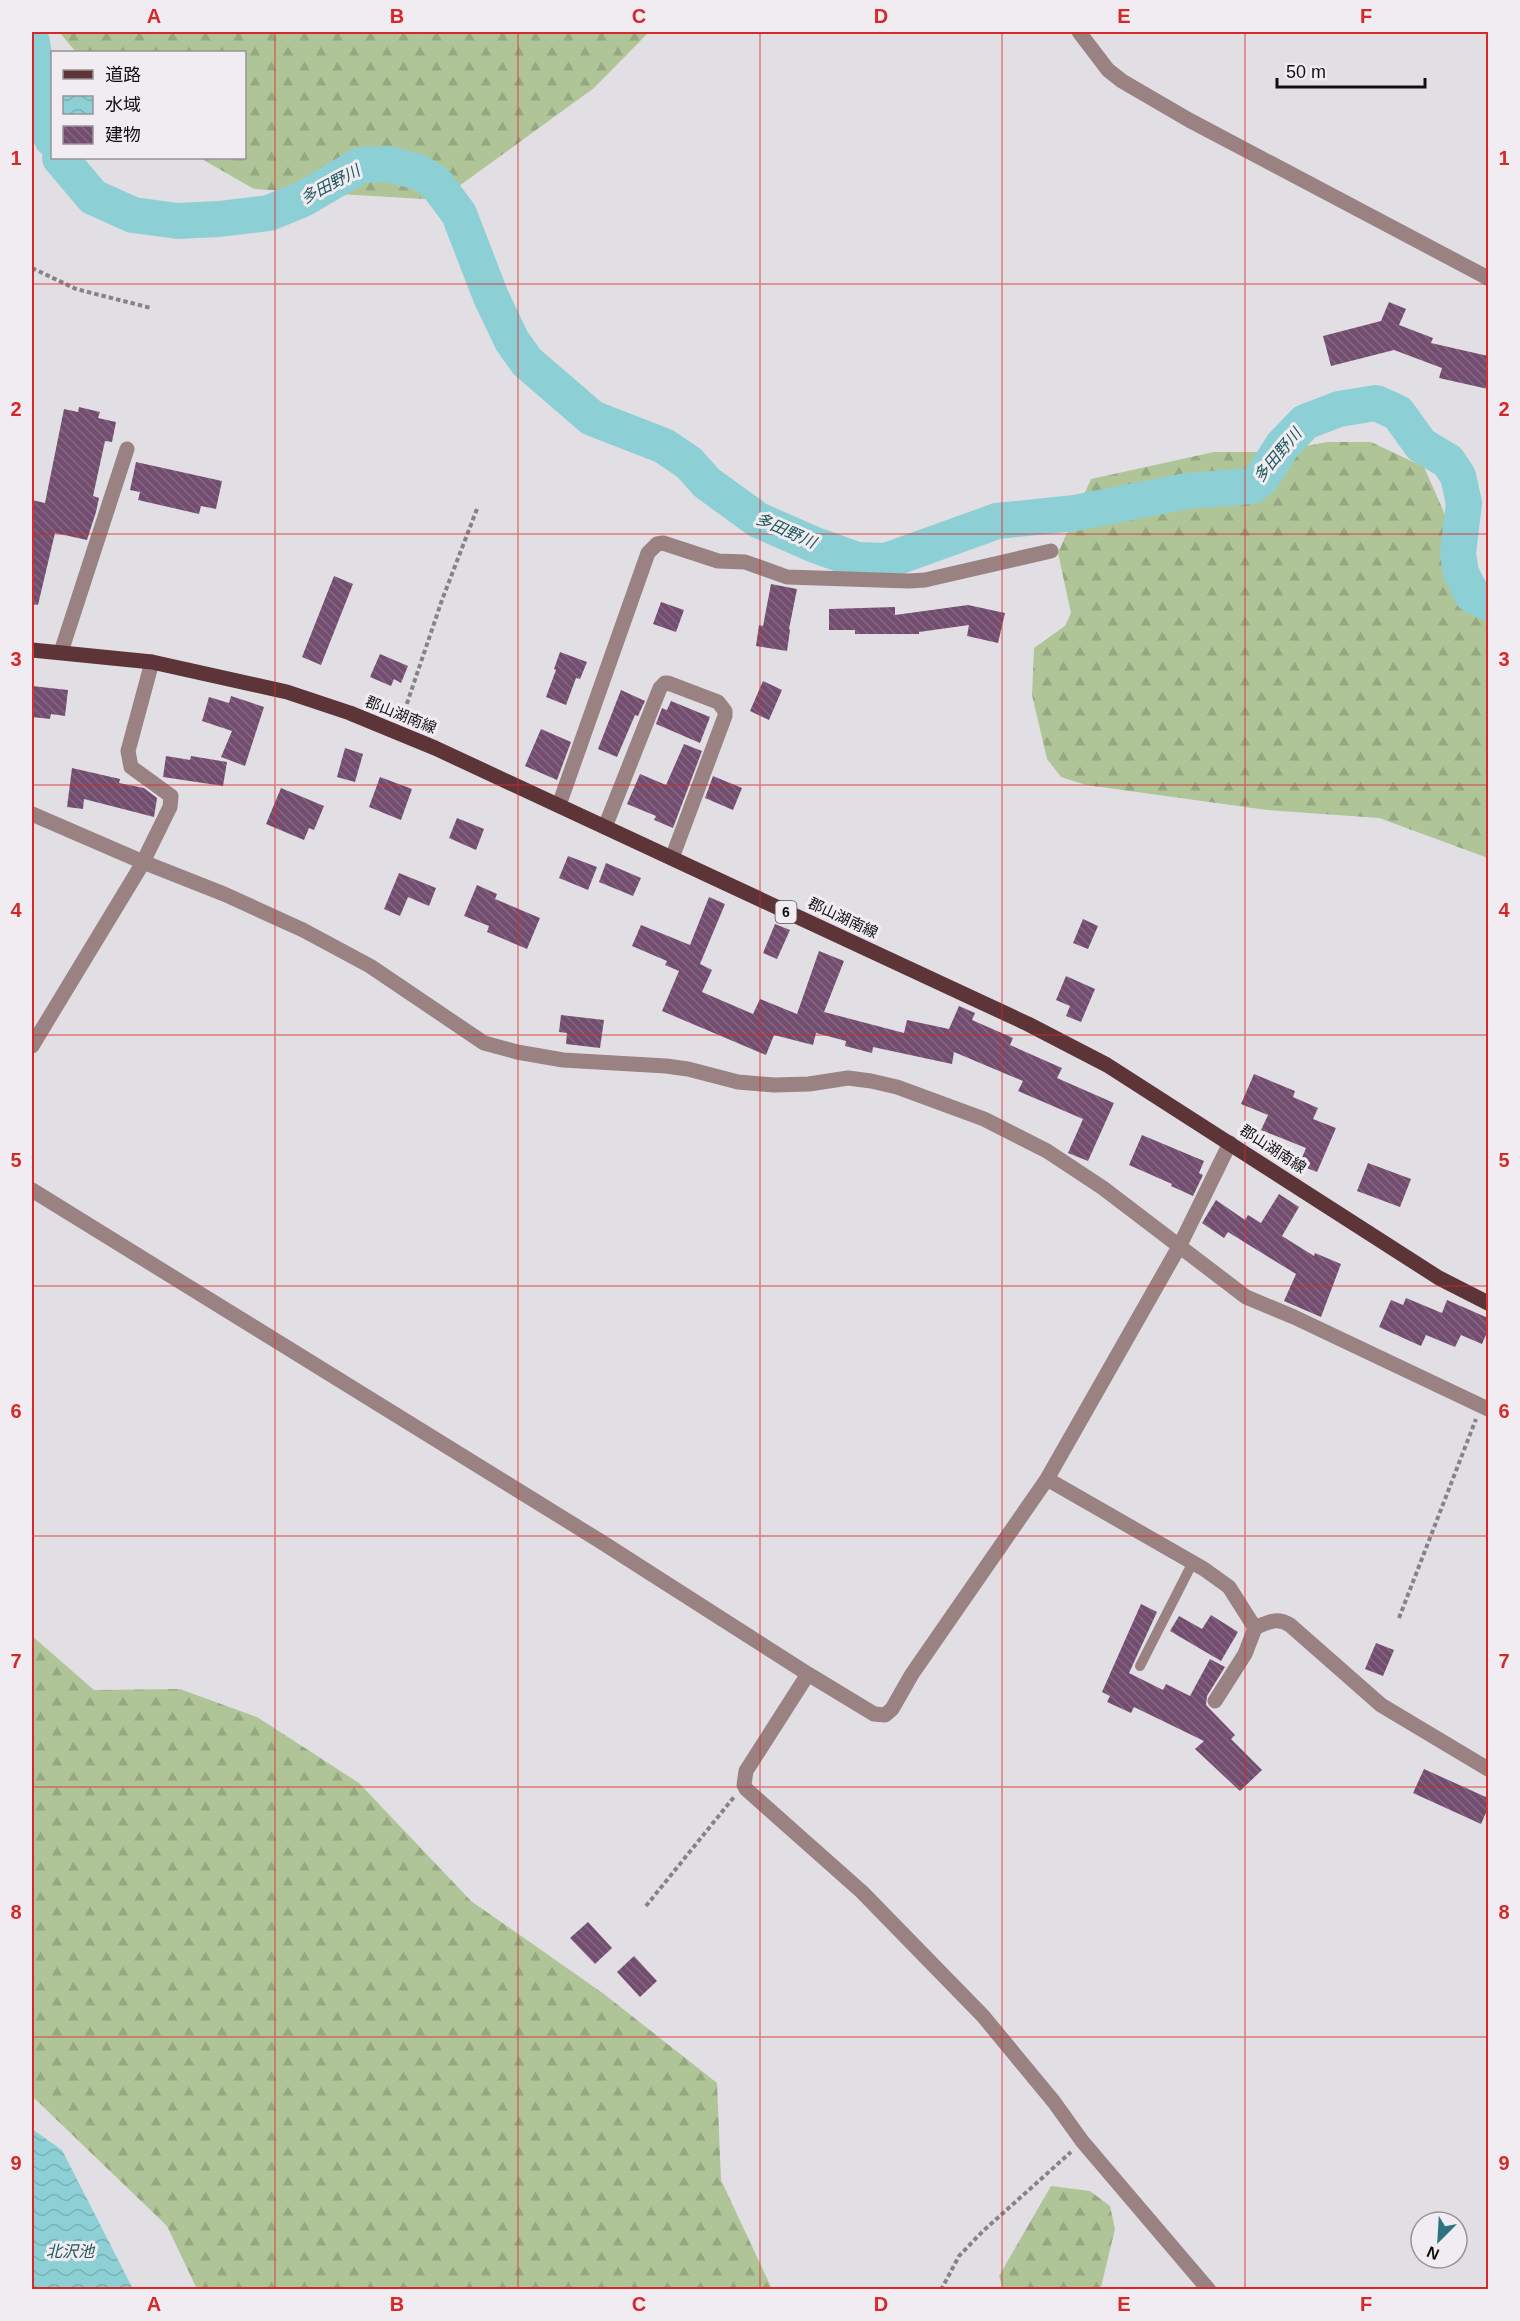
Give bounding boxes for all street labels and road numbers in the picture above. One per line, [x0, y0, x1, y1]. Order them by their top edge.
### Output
street label: 郡山湖南線 [363, 693, 439, 736]
street label: 郡山湖南線 [806, 894, 881, 941]
road number: 6 [776, 901, 796, 923]
street label: 郡山湖南線 [1237, 1121, 1309, 1176]

